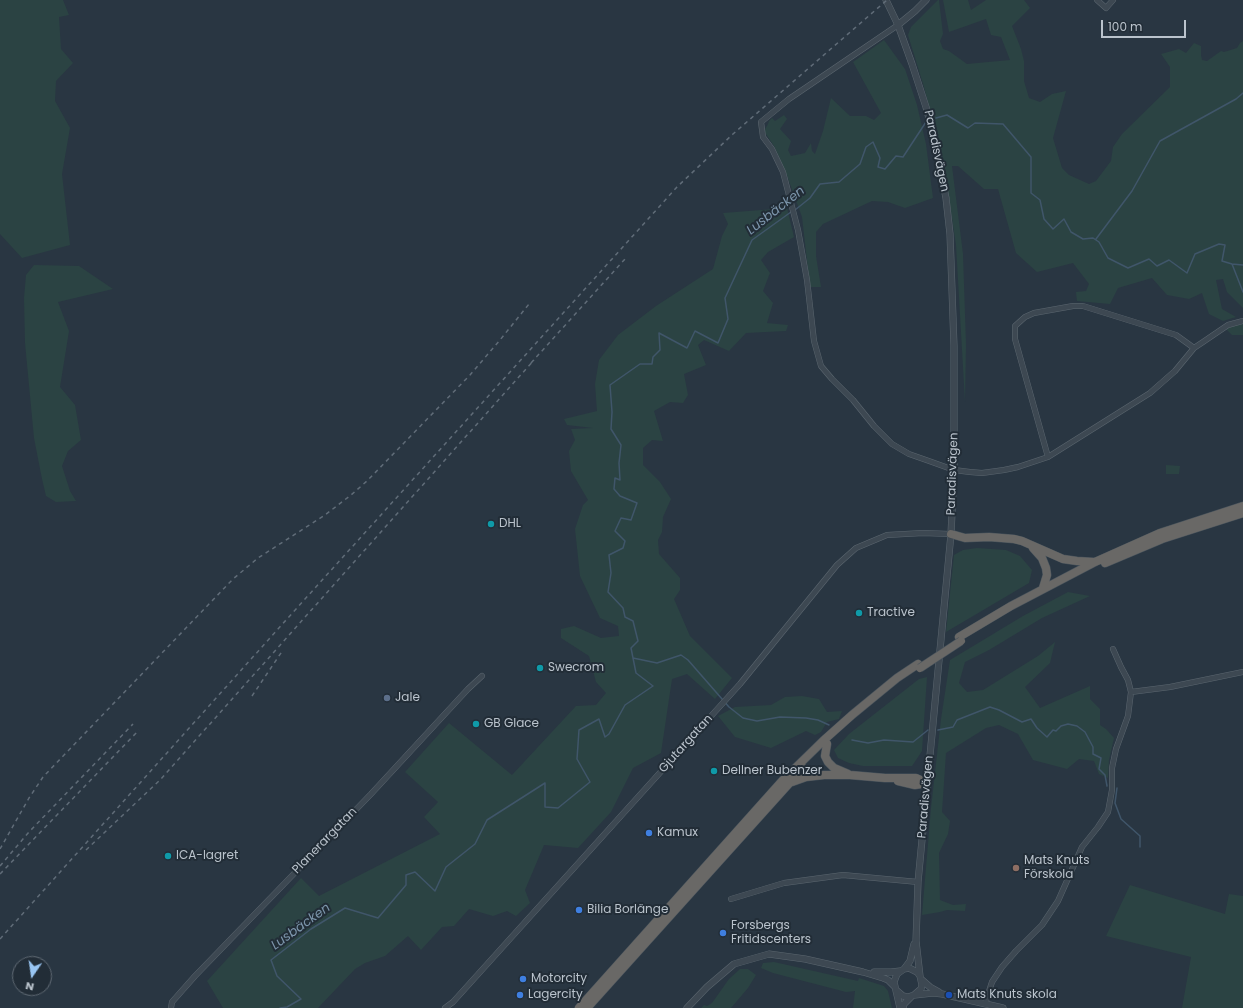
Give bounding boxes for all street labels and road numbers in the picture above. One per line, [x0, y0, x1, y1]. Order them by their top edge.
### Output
street label: Paradisvägen [920, 109, 952, 193]
street label: Paradisvägen [944, 432, 962, 516]
street label: Gjutargatan [656, 712, 716, 776]
street label: Paradisvägen [915, 755, 937, 839]
street label: Planerargatan [290, 805, 360, 877]

